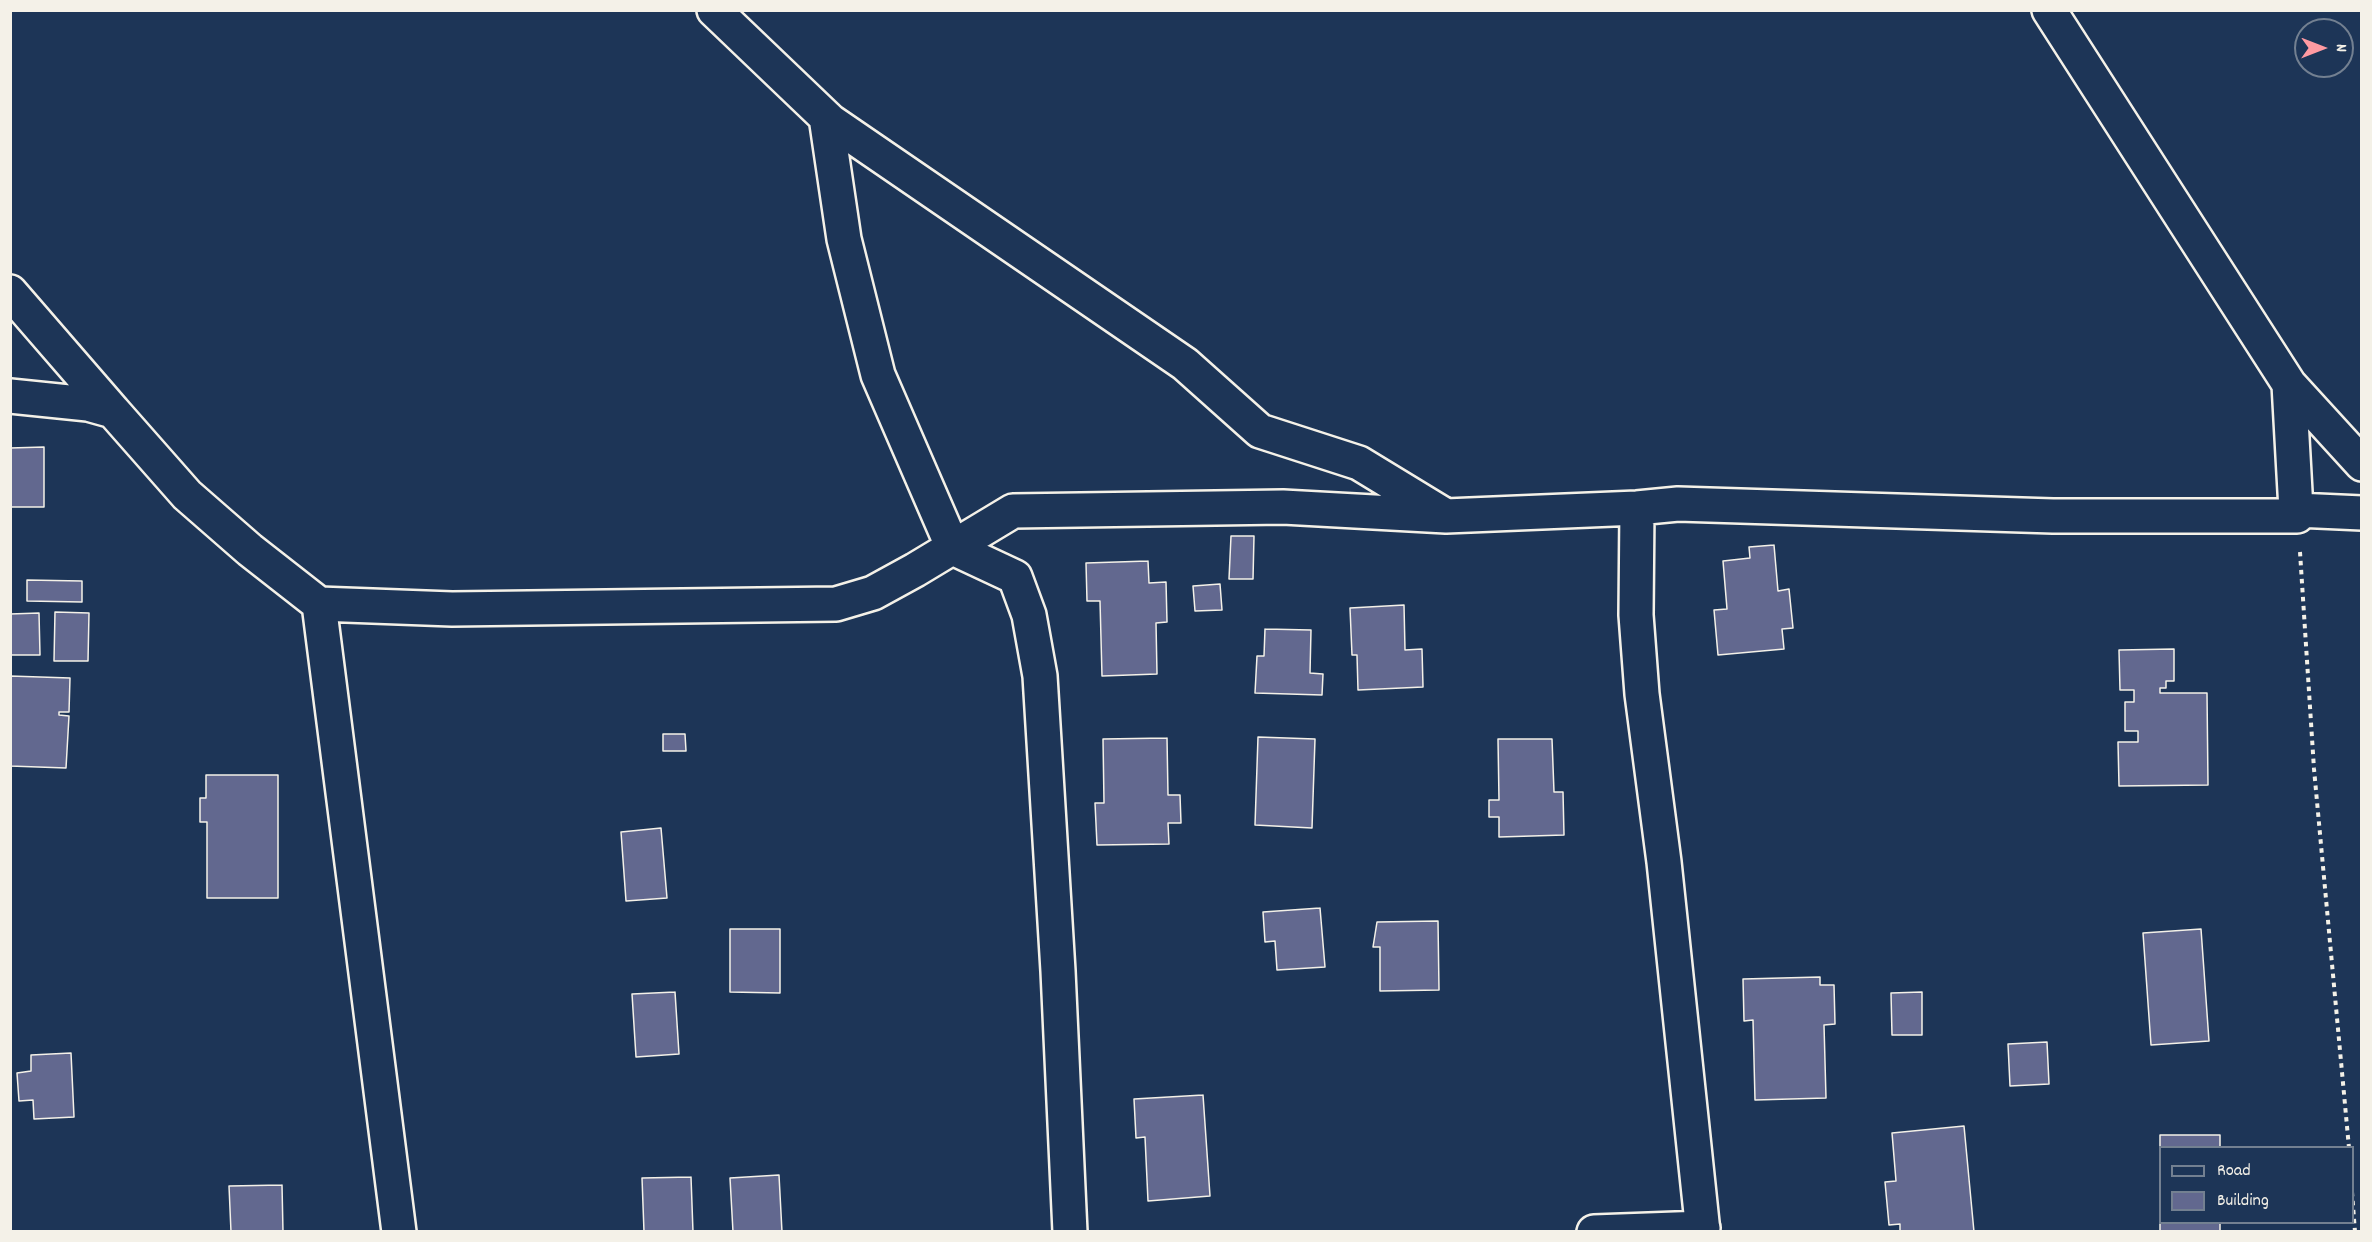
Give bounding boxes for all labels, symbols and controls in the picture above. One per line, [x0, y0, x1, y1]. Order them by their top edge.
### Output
north arrow [2294, 18, 2354, 78]
text: N [2329, 44, 2352, 52]
legend [2159, 1146, 2354, 1224]
text: Road [2217, 1159, 2251, 1184]
text: Building [2217, 1189, 2269, 1214]

